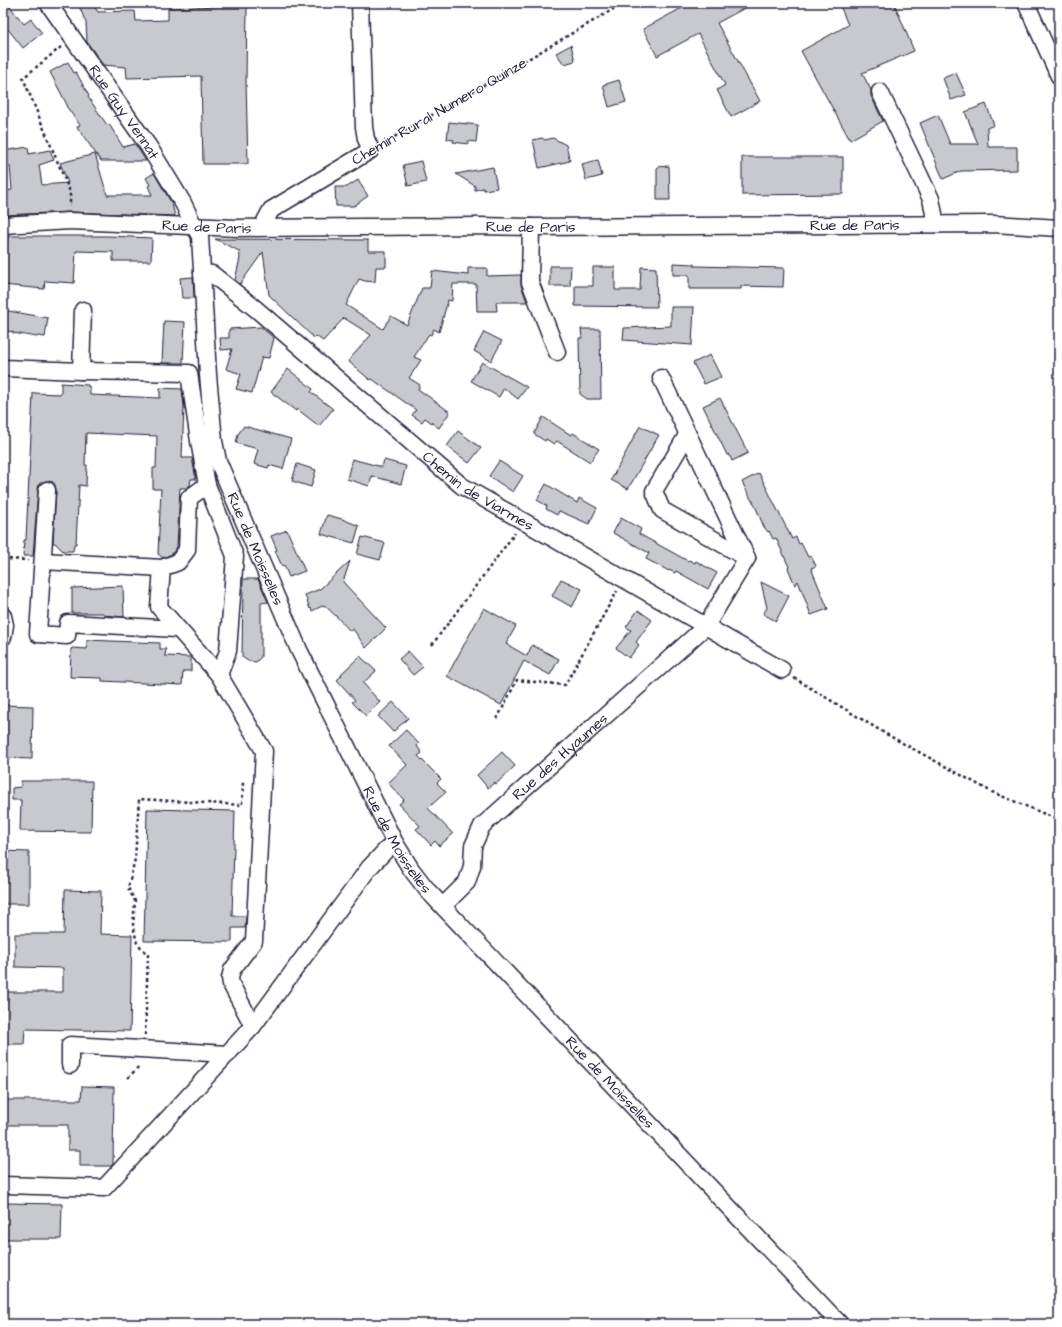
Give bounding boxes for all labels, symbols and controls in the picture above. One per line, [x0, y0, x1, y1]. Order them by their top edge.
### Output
street label: Chemin Rural Numero Quinze [348, 52, 531, 170]
street label: Rue Guy Vennat [84, 61, 164, 163]
street label: Rue de Paris [162, 215, 252, 239]
street label: Rue de Paris [810, 215, 900, 236]
street label: Rue de Paris [486, 216, 576, 238]
street label: Chemin de Viarmes [418, 446, 538, 536]
street label: Rue de Moisselles [222, 489, 289, 609]
street label: Rue des Hyaumes [508, 708, 613, 805]
street label: Rue de Moisselles [357, 783, 437, 899]
street label: Rue de Moisselles [560, 1032, 659, 1134]

